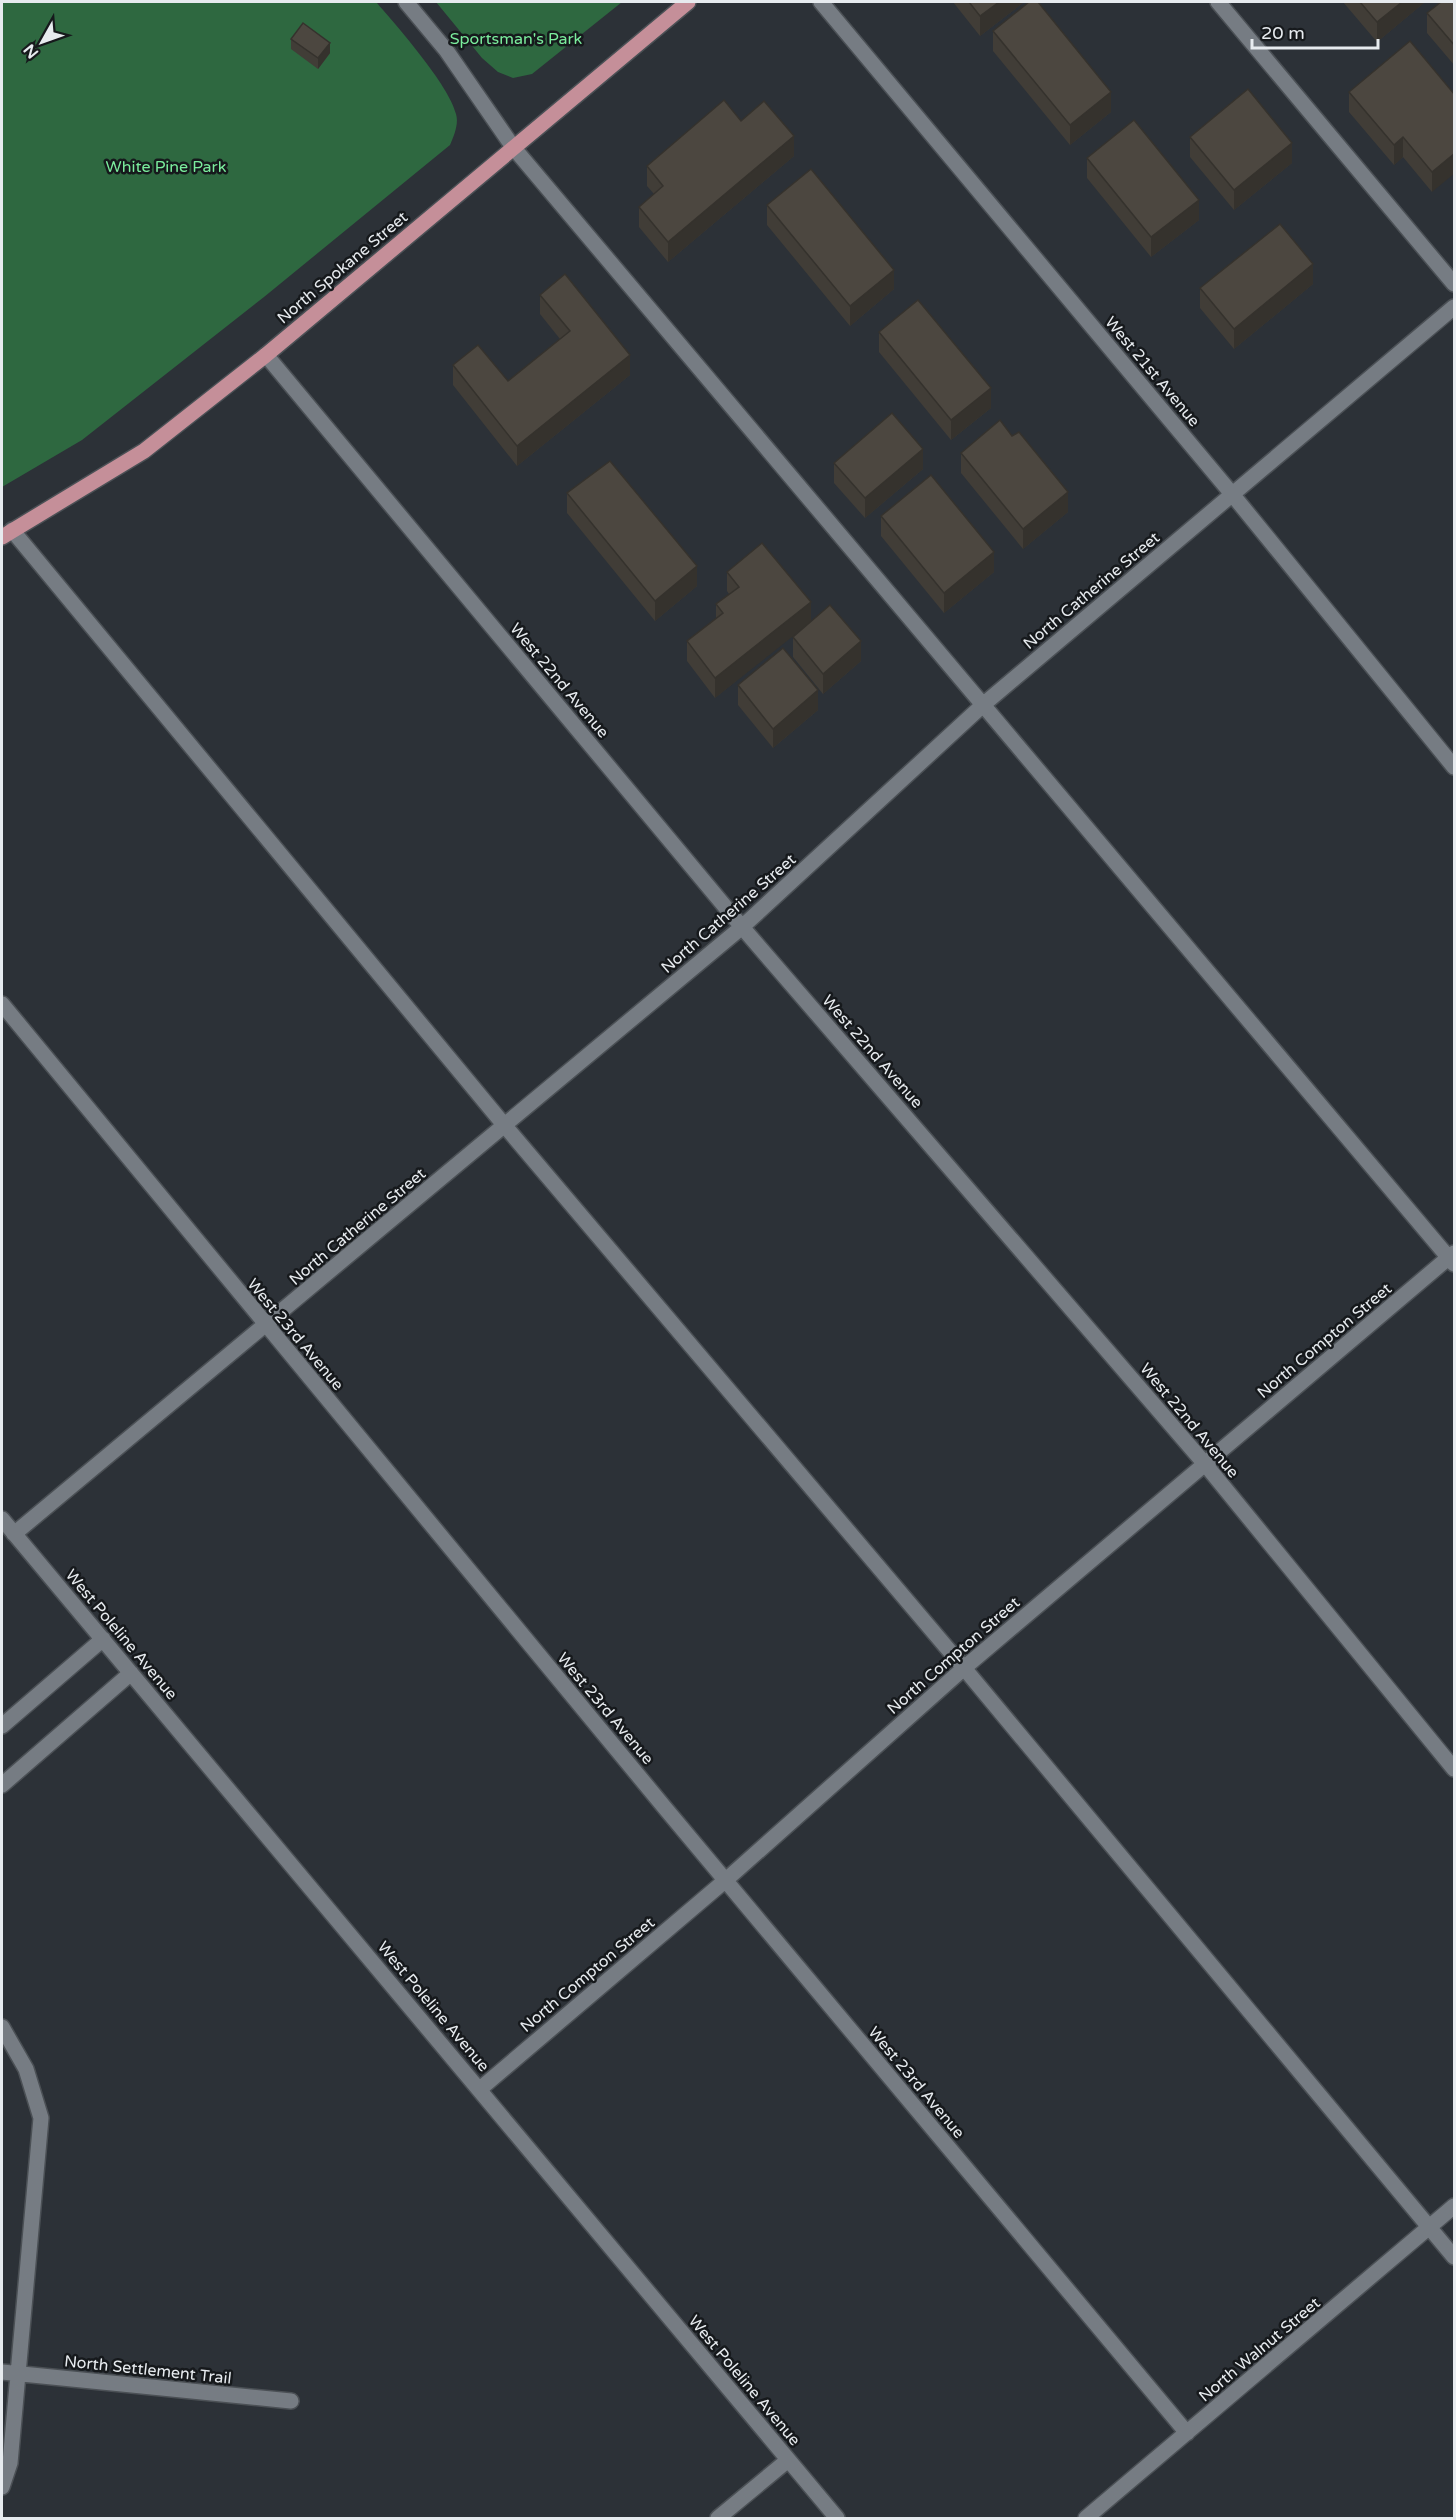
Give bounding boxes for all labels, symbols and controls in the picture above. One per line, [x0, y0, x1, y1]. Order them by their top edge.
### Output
north arrow [12, 12, 72, 72]
scale bar [1252, 12, 1378, 50]
text: 20 m [1261, 22, 1305, 44]
park label: Sportsman's Park [450, 29, 583, 49]
text: N [19, 40, 43, 62]
park label: White Pine Park [106, 157, 227, 177]
street label: North Spokane Street [273, 207, 412, 328]
street label: West 21st Avenue [1100, 312, 1204, 431]
street label: North Catherine Street [1019, 528, 1164, 654]
street label: West 22nd Avenue [505, 619, 613, 742]
street label: North Catherine Street [657, 850, 800, 978]
street label: West 22nd Avenue [818, 991, 927, 1112]
street label: North Catherine Street [285, 1164, 430, 1290]
street label: West 23rd Avenue [243, 1275, 348, 1395]
street label: North Compton Street [1253, 1279, 1396, 1403]
street label: West 22nd Avenue [1135, 1359, 1243, 1482]
street label: West Poleline Avenue [61, 1565, 182, 1704]
street label: North Compton Street [883, 1593, 1024, 1719]
street label: West 23rd Avenue [553, 1649, 658, 1769]
street label: North Compton Street [516, 1913, 659, 2037]
street label: West Poleline Avenue [373, 1937, 494, 2076]
street label: West 23rd Avenue [864, 2023, 969, 2143]
street label: North Walnut Street [1195, 2293, 1324, 2406]
street label: West Poleline Avenue [684, 2311, 805, 2450]
street label: North Settlement Trail [63, 2351, 233, 2389]

